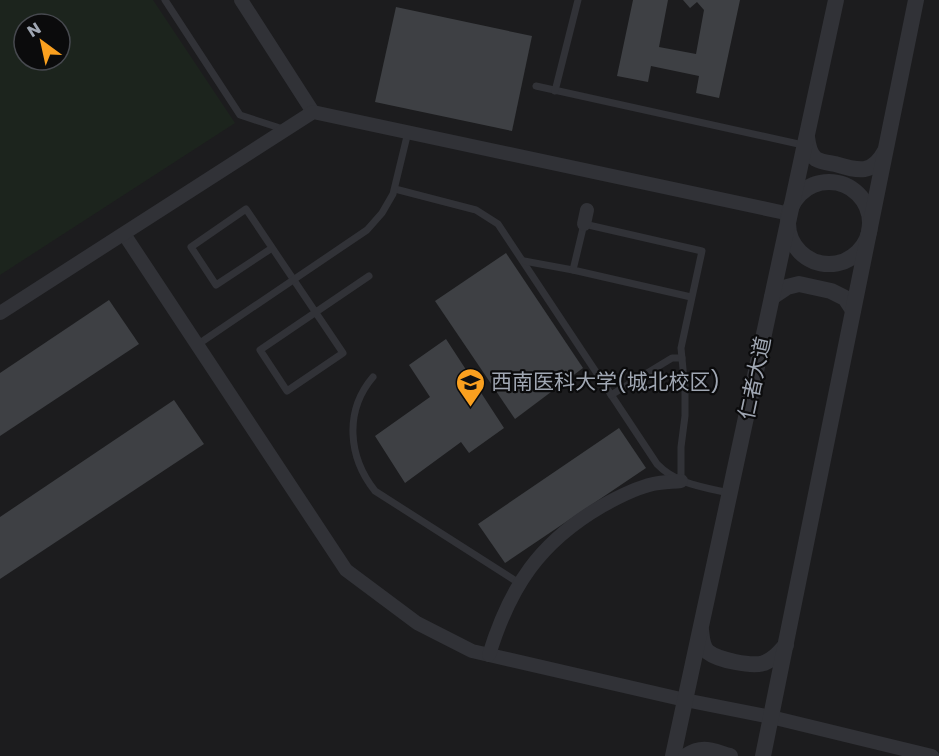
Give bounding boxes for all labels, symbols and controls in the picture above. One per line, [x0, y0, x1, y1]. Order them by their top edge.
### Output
north arrow [12, 12, 72, 72]
text: N [23, 17, 45, 43]
street label: 仁者大道 [732, 334, 777, 422]
school or university icon: 西南医科大学(城北校区) [454, 366, 486, 408]
place label: 西南医科大学(城北校区) [491, 367, 720, 396]

